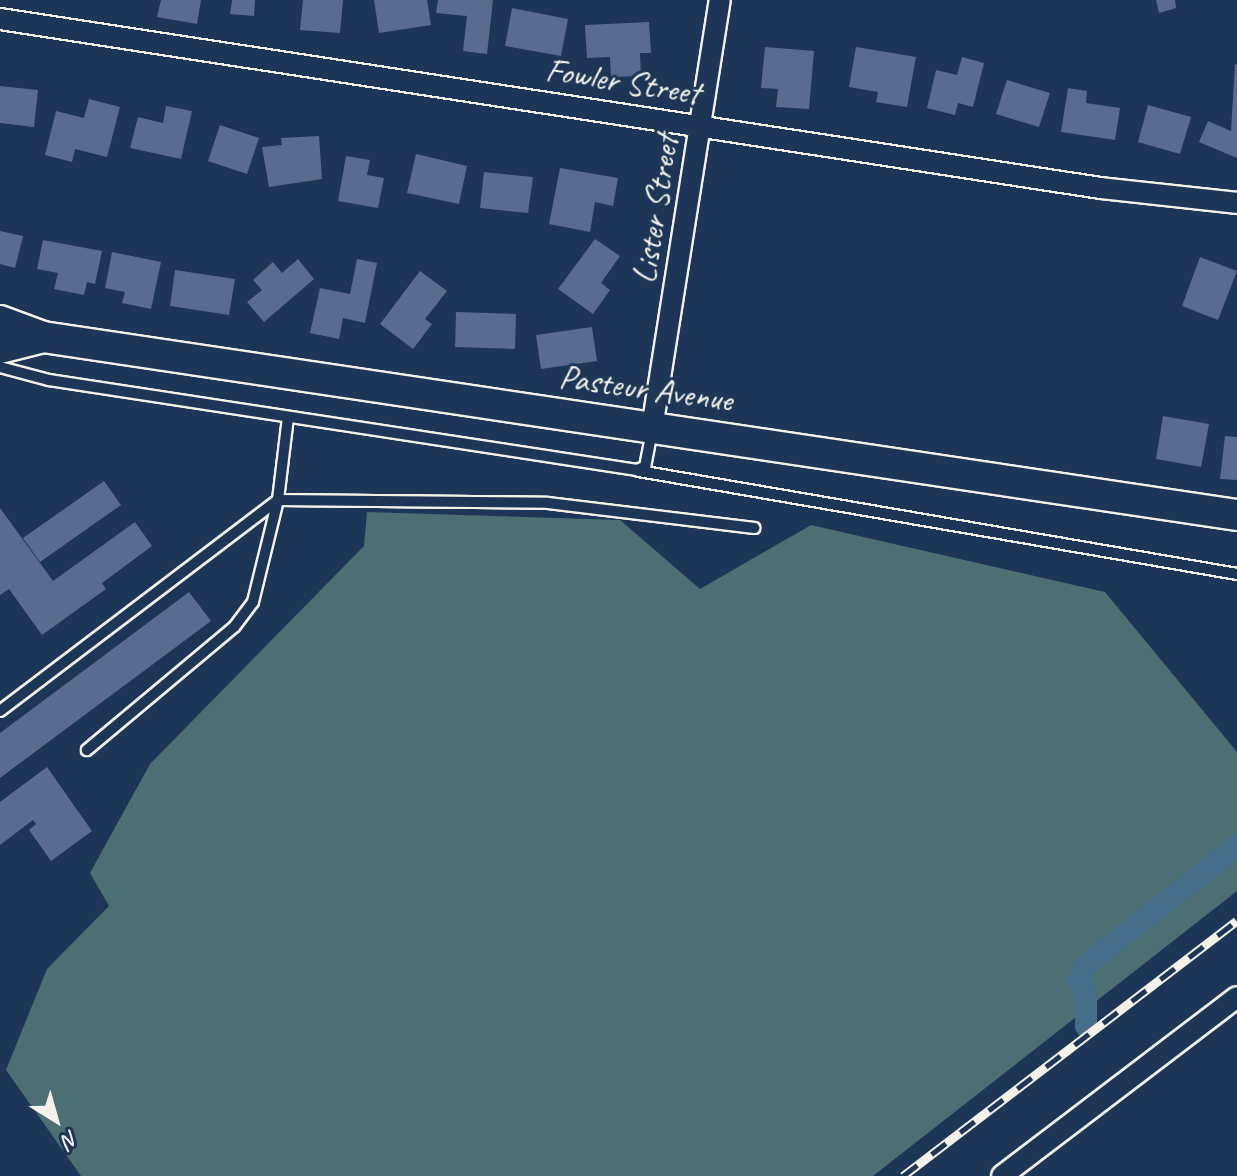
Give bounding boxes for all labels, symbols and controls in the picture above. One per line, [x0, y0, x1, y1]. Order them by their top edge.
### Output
street label: Fowler Street [543, 49, 703, 113]
street label: Lister Street [623, 132, 687, 286]
street label: Pasteur Avenue [557, 356, 735, 420]
north arrow [16, 1080, 96, 1160]
text: N [57, 1124, 84, 1154]

